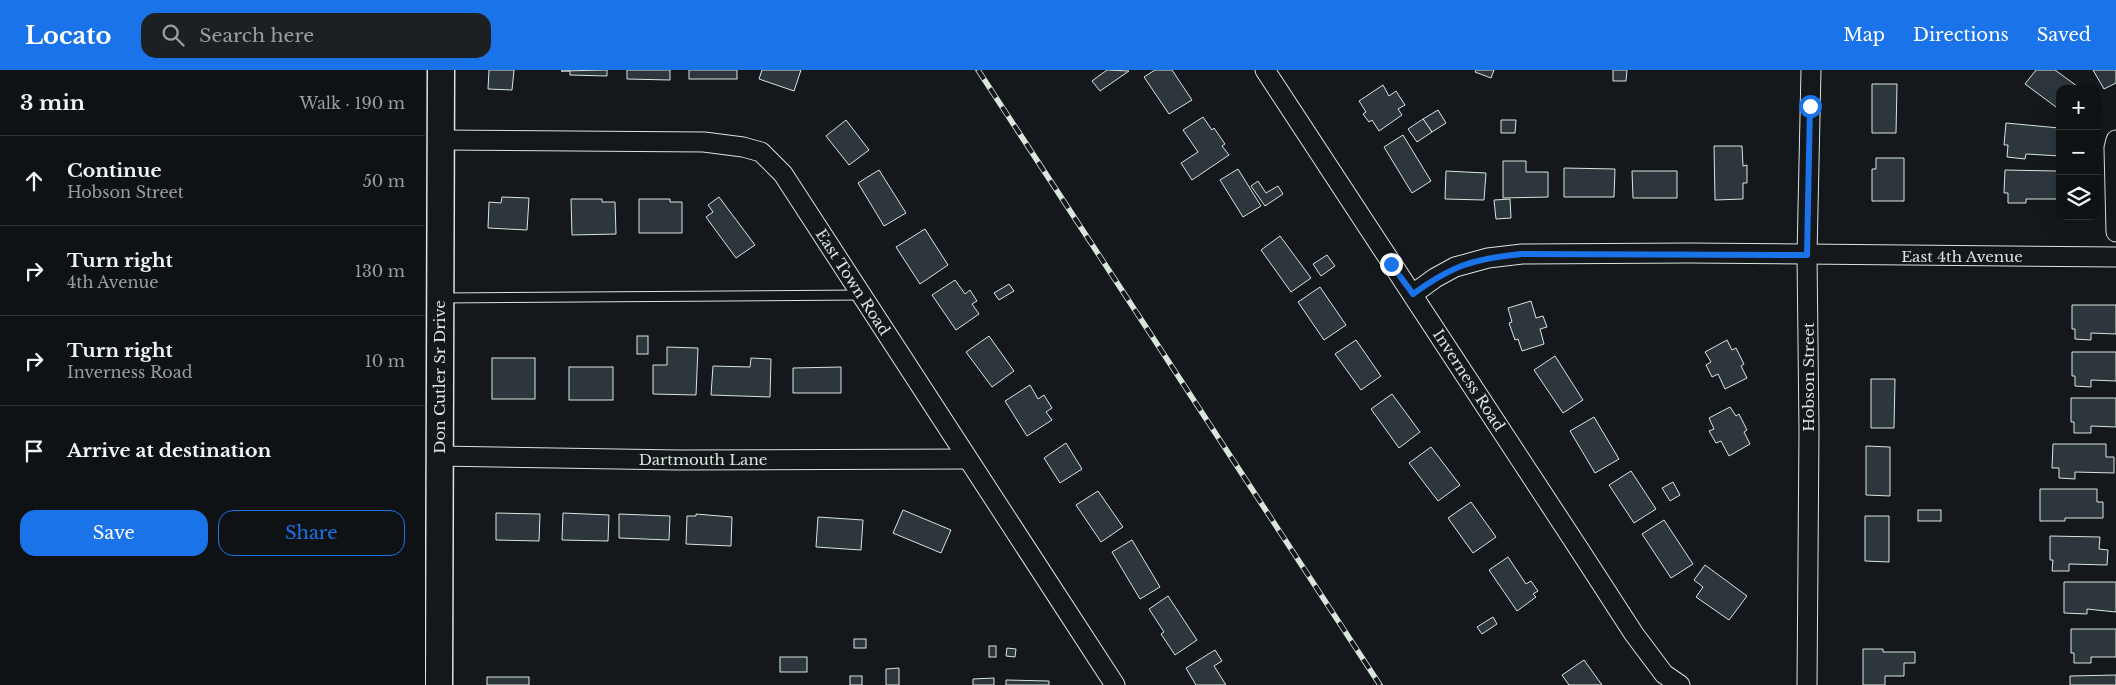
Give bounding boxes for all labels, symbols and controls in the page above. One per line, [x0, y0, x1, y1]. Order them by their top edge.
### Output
search box [141, 13, 491, 58]
text: Locato [25, 21, 111, 50]
icon: search [159, 21, 187, 49]
text: Search here [199, 24, 314, 47]
text: Map [1843, 24, 1885, 46]
text: Directions [1913, 24, 2009, 46]
text: Saved [2037, 24, 2091, 46]
map controls [2056, 85, 2101, 220]
button: + [2056, 85, 2101, 130]
text: 3 min [20, 90, 85, 116]
text: Walk · 190 m [300, 93, 405, 113]
route start [1799, 95, 1822, 118]
button: − [2056, 130, 2101, 175]
text: Continue [67, 159, 162, 182]
icon: ahead [20, 167, 48, 195]
text: 50 m [363, 171, 405, 191]
button: layers [2056, 175, 2101, 220]
text: Hobson Street [67, 182, 184, 202]
street label: East Town Road [812, 225, 894, 339]
street label: East 4th Avenue [1901, 247, 2023, 266]
text: Turn right [67, 249, 173, 272]
route end [1380, 253, 1403, 276]
icon: right [20, 257, 48, 285]
text: 130 m [355, 261, 405, 281]
text: 4th Avenue [67, 272, 158, 292]
street label: Don Cutler Sr Drive [430, 300, 449, 454]
street label: Hobson Street [1799, 322, 1818, 432]
street label: Inverness Road [1429, 326, 1509, 434]
text: Turn right [67, 339, 173, 362]
icon: right [20, 347, 48, 375]
text: 10 m [365, 351, 405, 371]
text: Inverness Road [67, 362, 192, 382]
icon: arrive [20, 437, 48, 465]
text: Arrive at destination [67, 439, 271, 462]
street label: Dartmouth Lane [639, 450, 767, 469]
button: Save [20, 510, 208, 556]
button: Share [218, 510, 405, 556]

